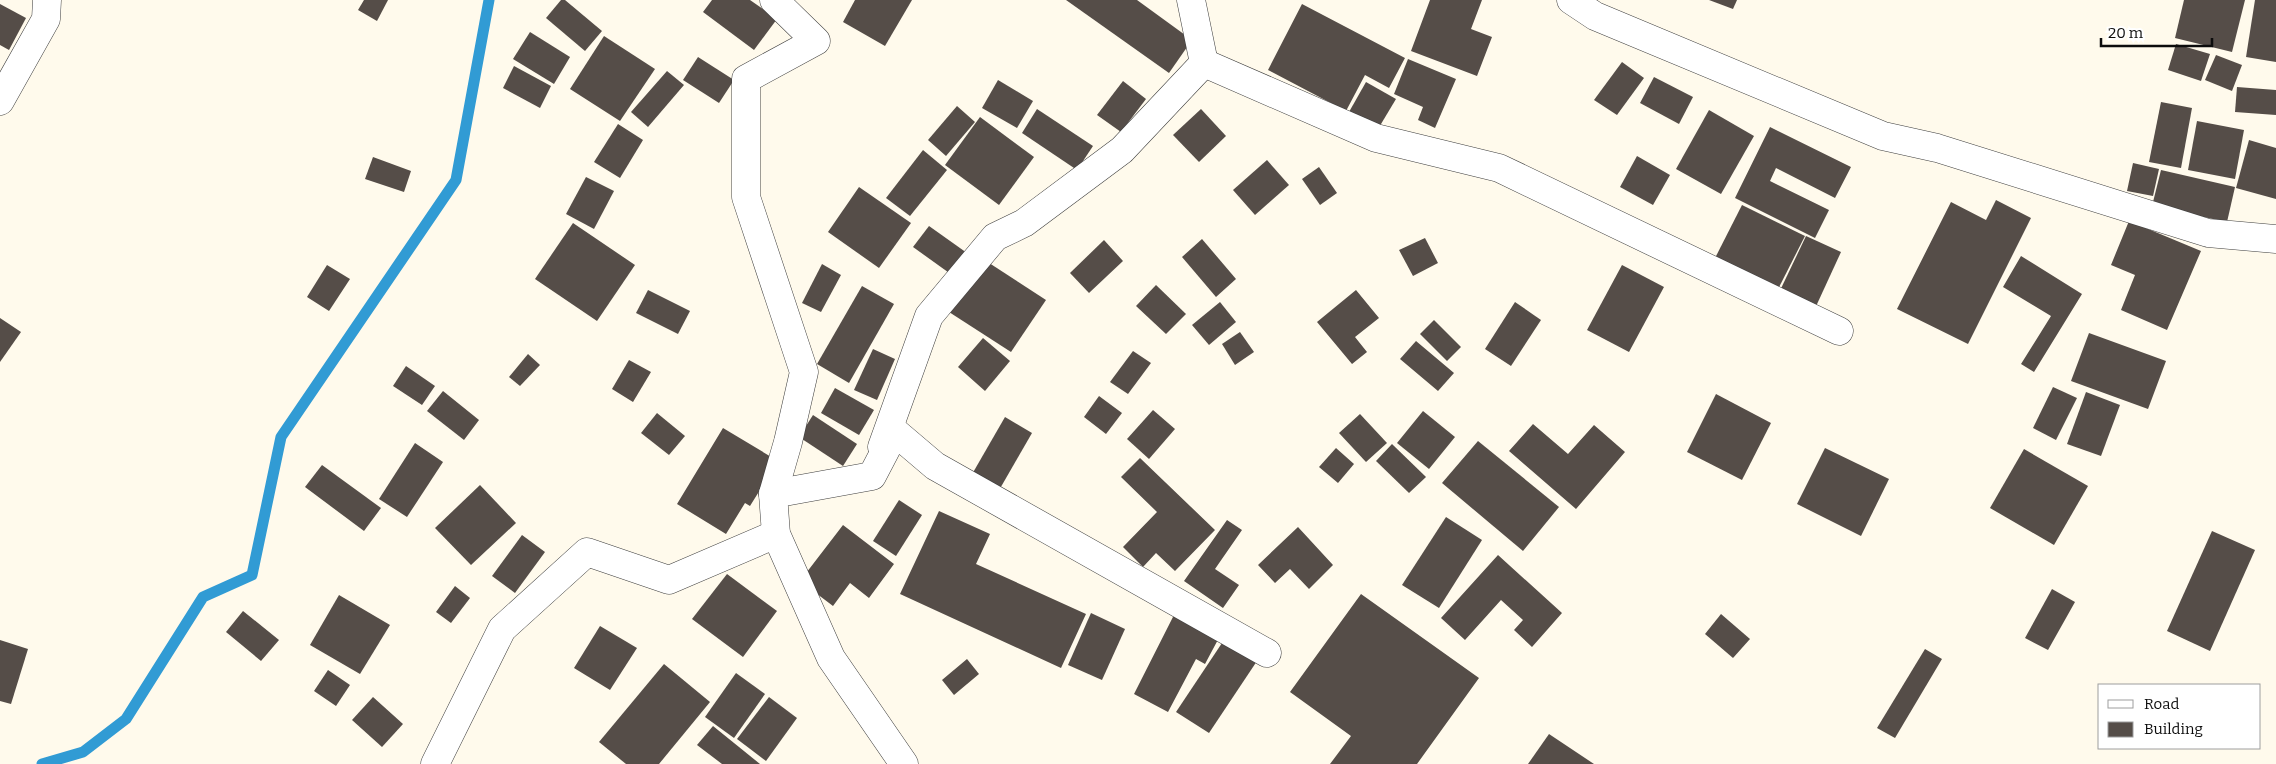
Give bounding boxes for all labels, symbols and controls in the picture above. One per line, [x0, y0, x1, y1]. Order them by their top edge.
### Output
scale bar [2101, 15, 2212, 47]
text: 20 m [2108, 24, 2144, 42]
legend [2098, 684, 2261, 749]
text: Road [2144, 695, 2179, 713]
text: Building [2144, 720, 2203, 738]

